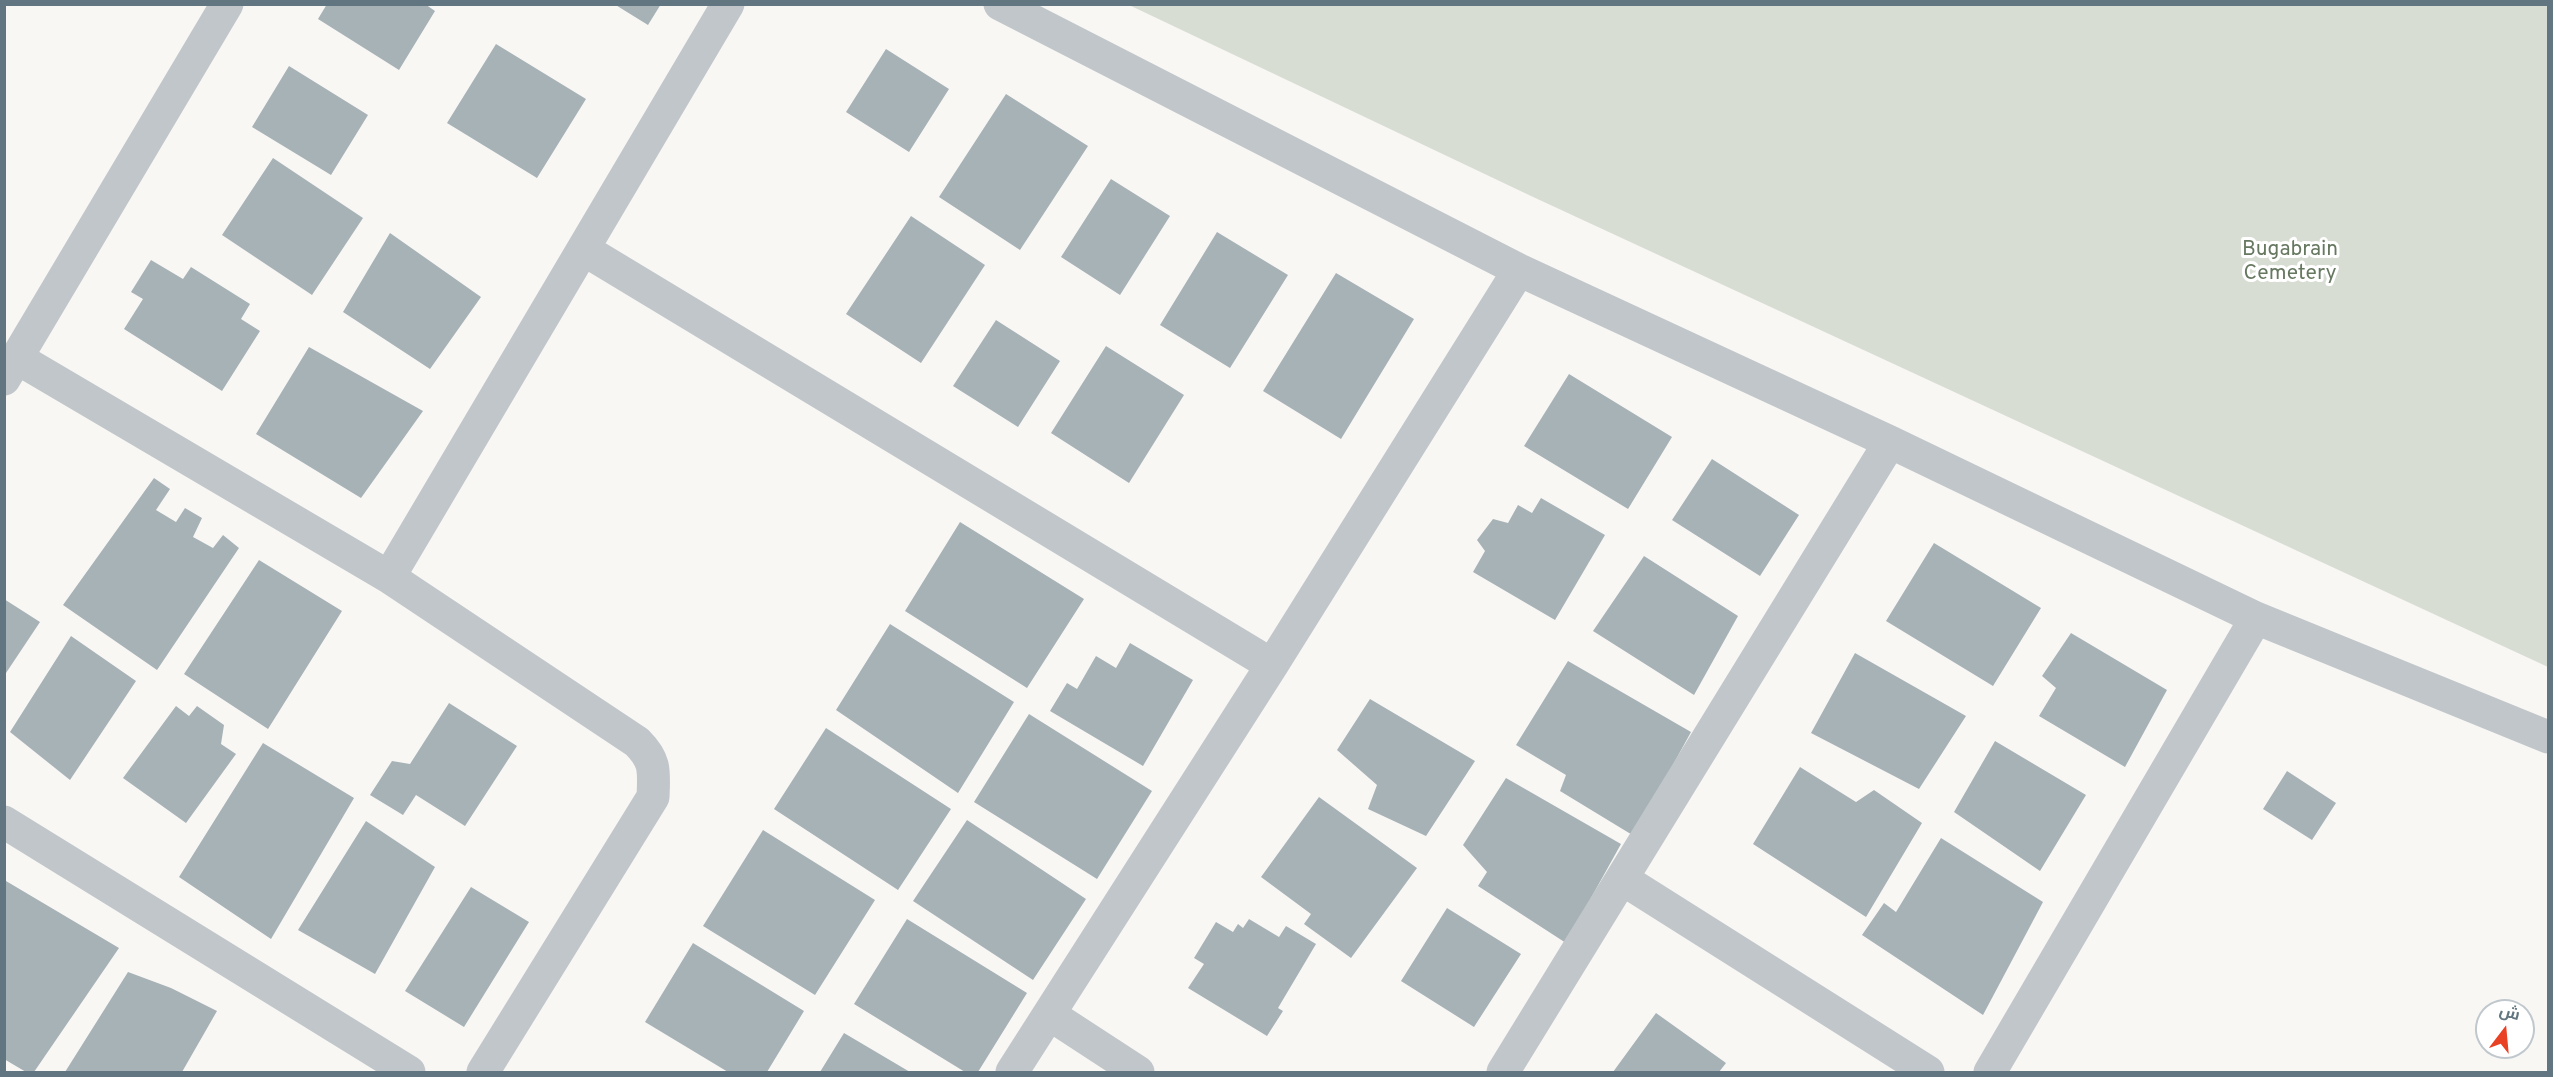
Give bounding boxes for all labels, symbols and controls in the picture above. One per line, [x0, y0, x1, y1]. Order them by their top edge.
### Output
park label: Bugabrain Cemetery [2242, 238, 2338, 288]
north arrow [2475, 999, 2535, 1059]
text: ش [2497, 1001, 2522, 1026]

